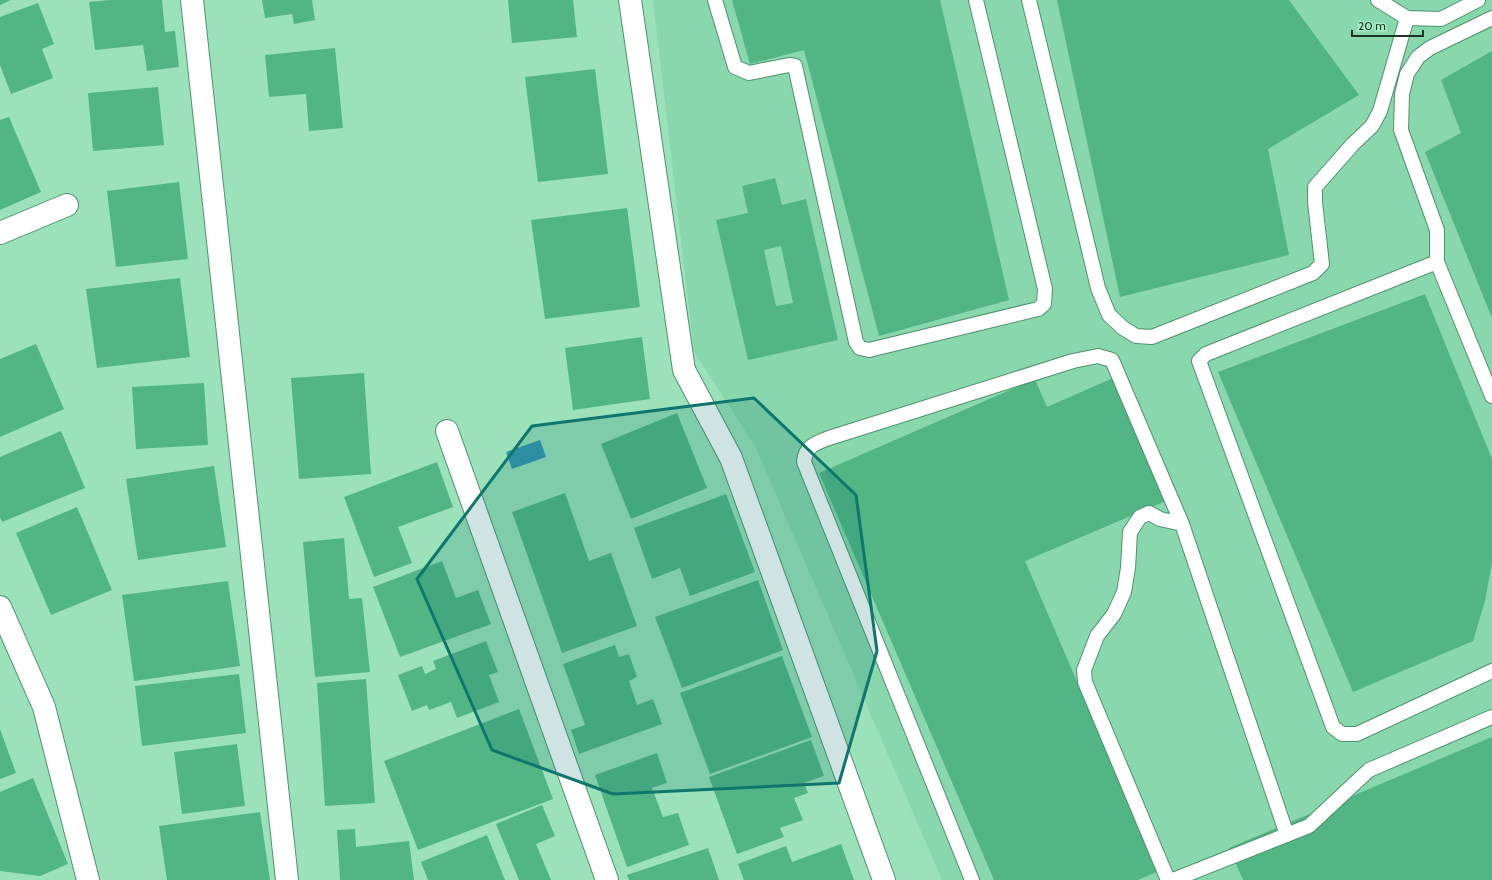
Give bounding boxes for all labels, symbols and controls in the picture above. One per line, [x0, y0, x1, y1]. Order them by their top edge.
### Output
scale bar [1352, 12, 1423, 38]
text: 20 m [1358, 18, 1386, 33]

